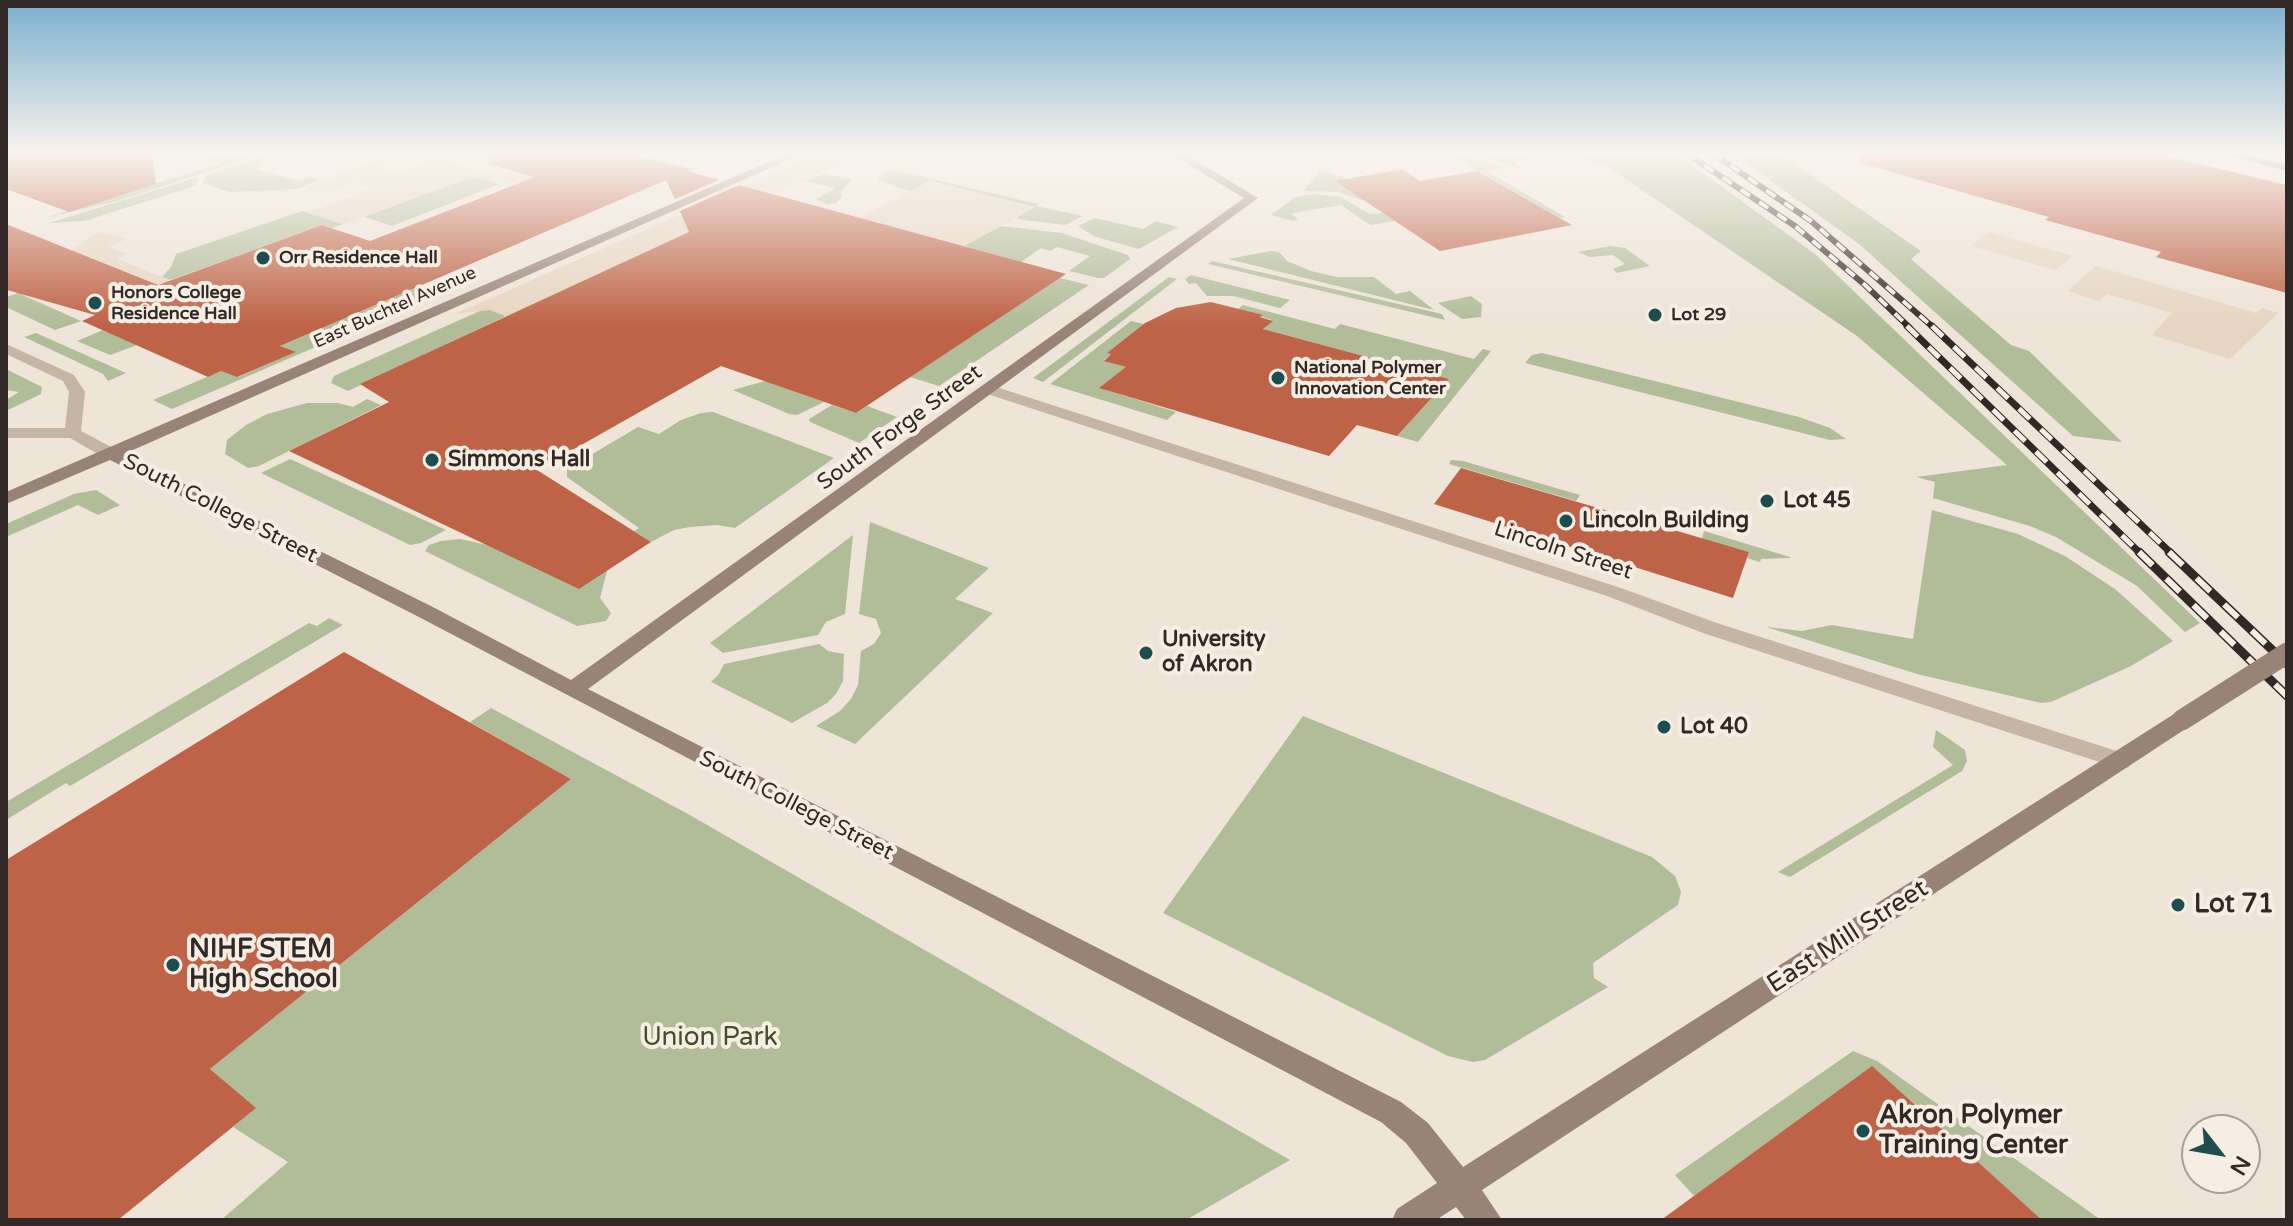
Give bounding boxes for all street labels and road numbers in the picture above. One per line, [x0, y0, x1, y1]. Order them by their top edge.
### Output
street label: East Buchtel Avenue [310, 262, 480, 354]
street label: South Forge Street [813, 359, 987, 497]
street label: South College Street [118, 449, 322, 569]
street label: Lincoln Street [1490, 516, 1636, 586]
street label: South College Street [694, 746, 898, 866]
street label: East Mill Street [1762, 873, 1934, 1001]

